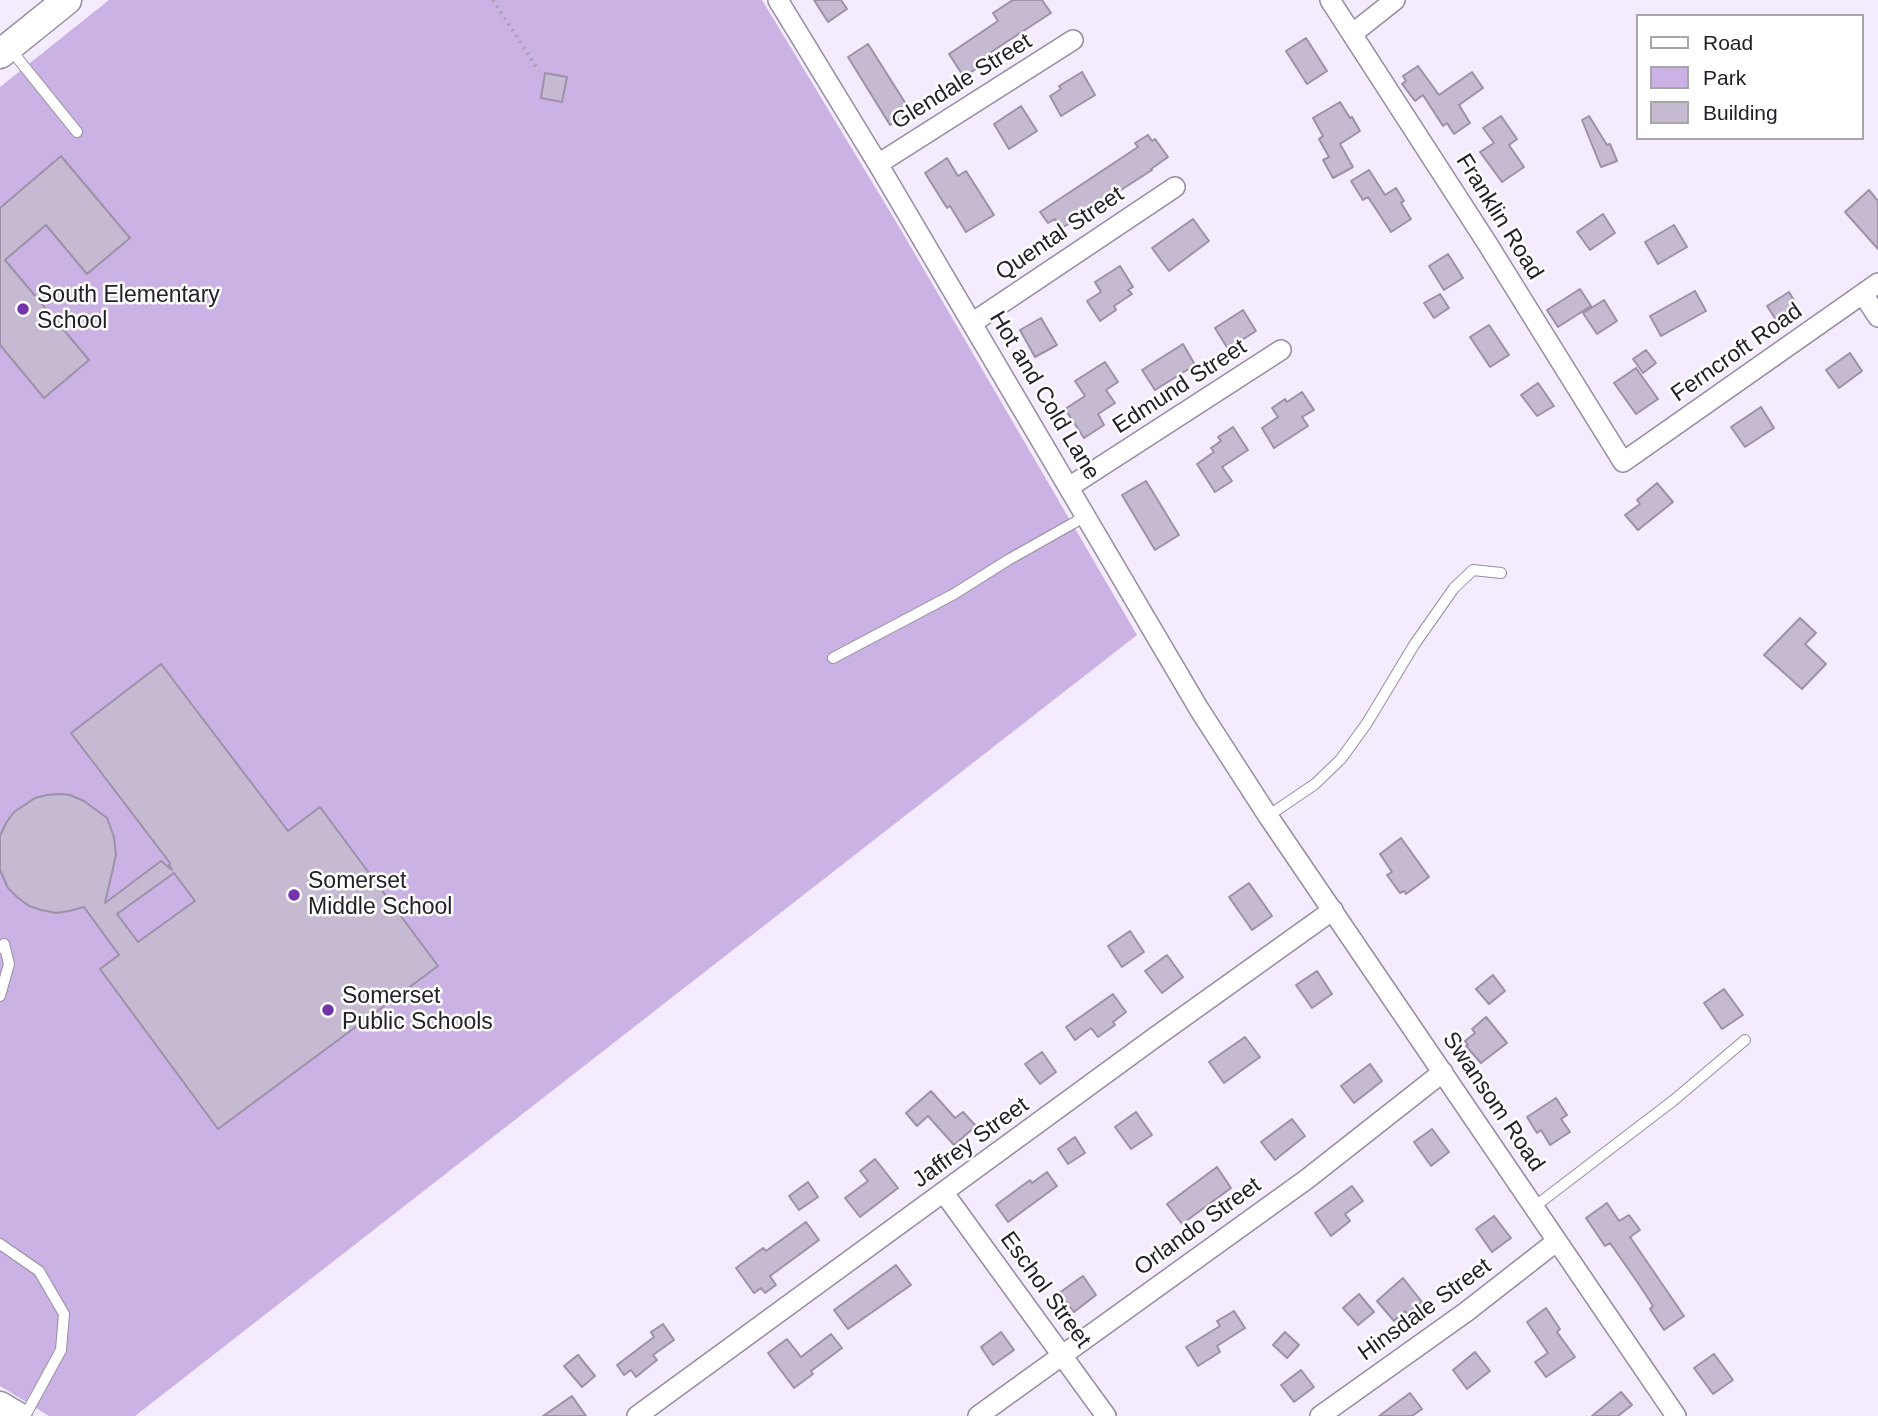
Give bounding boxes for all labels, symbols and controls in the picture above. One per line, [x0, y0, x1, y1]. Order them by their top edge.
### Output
legend [1636, 14, 1864, 140]
street label: Glendale Street [887, 28, 1037, 136]
text: Road [1703, 31, 1753, 54]
text: Park [1703, 66, 1746, 89]
text: Building [1703, 101, 1778, 124]
street label: Franklin Road [1449, 149, 1549, 285]
street label: Quental Street [991, 181, 1129, 287]
place label: South Elementary School [37, 282, 220, 336]
street label: Ferncroft Road [1666, 298, 1808, 408]
marker: South Elementary School [15, 301, 31, 317]
street label: Hot and Cold Lane [983, 307, 1105, 485]
street label: Edmund Street [1108, 334, 1252, 440]
place label: Somerset Middle School [308, 868, 452, 922]
marker: Somerset Middle School [286, 887, 302, 903]
place label: Somerset Public Schools [342, 983, 493, 1037]
marker: Somerset Public Schools [320, 1002, 336, 1018]
street label: Swansom Road [1436, 1027, 1550, 1177]
street label: Jaffrey Street [908, 1092, 1034, 1194]
street label: Orlando Street [1129, 1172, 1267, 1282]
street label: Eschol Street [994, 1227, 1096, 1353]
street label: Hinsdale Street [1353, 1253, 1497, 1367]

